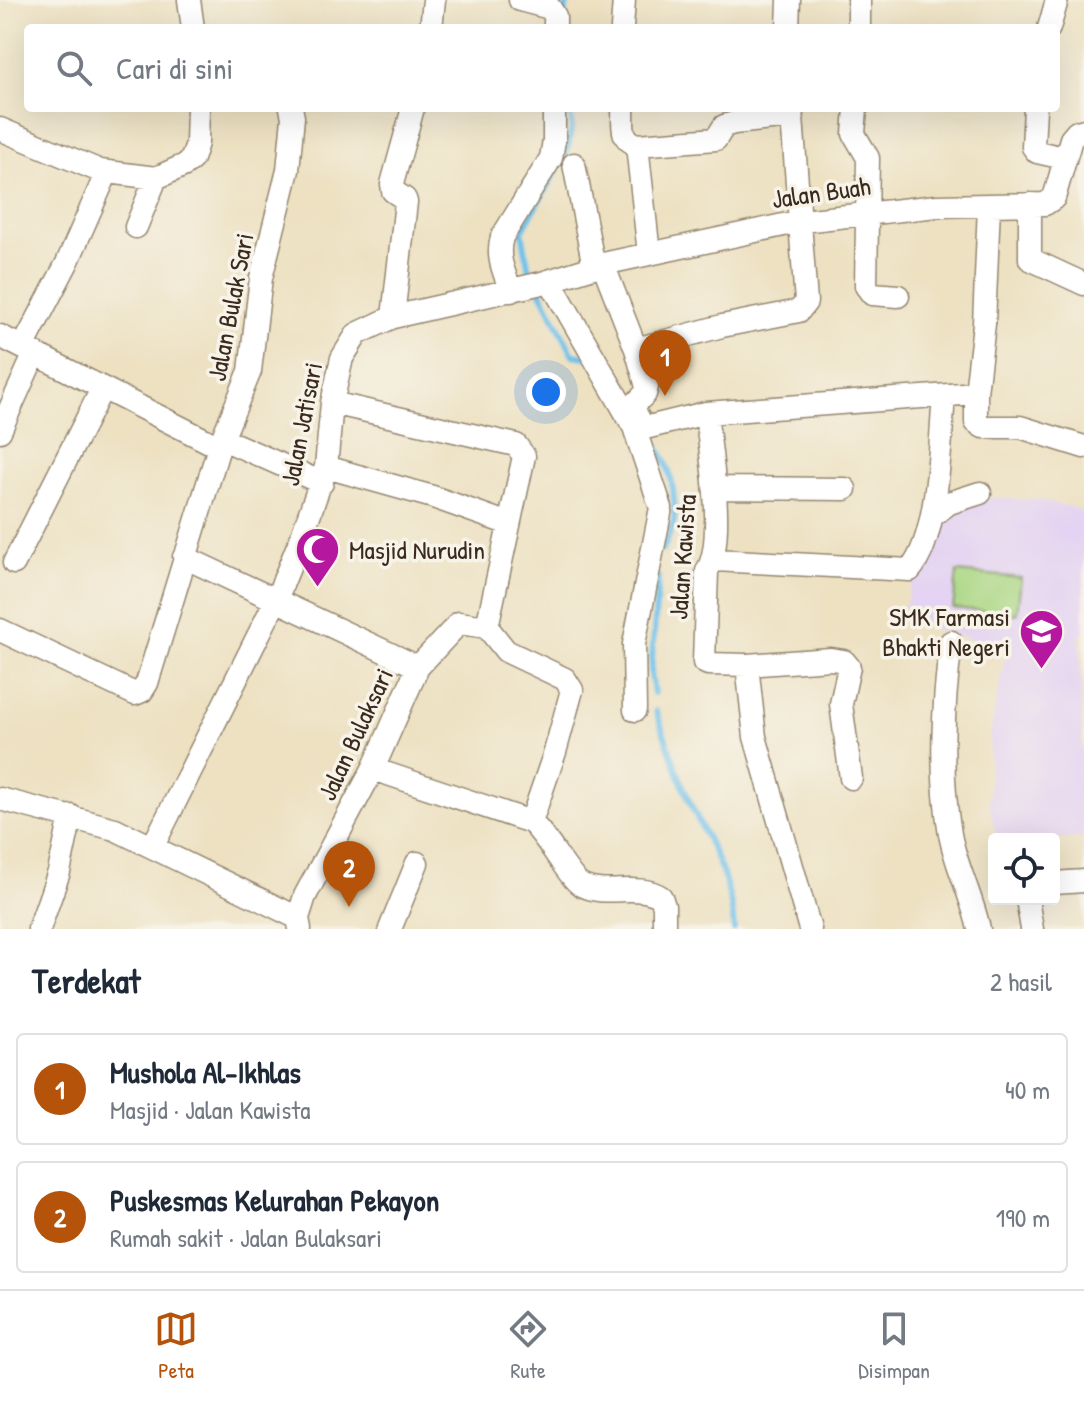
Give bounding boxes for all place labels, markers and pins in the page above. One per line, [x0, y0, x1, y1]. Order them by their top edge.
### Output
pin: 1 [639, 330, 691, 396]
mosque icon: Masjid Nurudin [294, 525, 342, 588]
place label: Masjid Nurudin [349, 532, 485, 567]
place label: SMK Farmasi Bhakti Negeri [882, 599, 1010, 664]
school or university icon: SMK Farmasi Bhakti Negeri [1017, 607, 1065, 670]
pin: 2 [323, 841, 375, 907]

